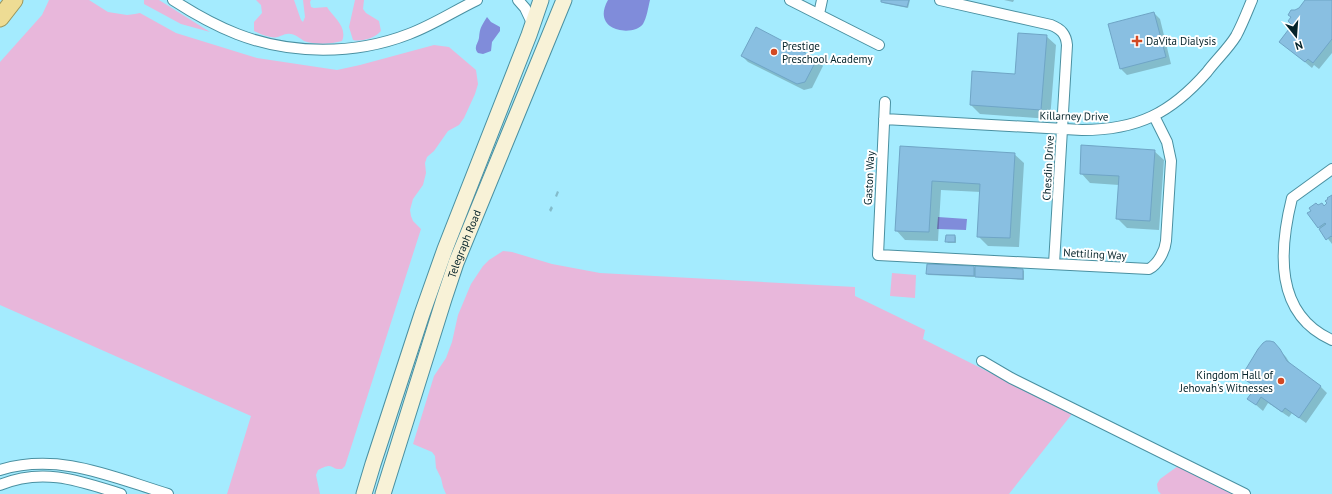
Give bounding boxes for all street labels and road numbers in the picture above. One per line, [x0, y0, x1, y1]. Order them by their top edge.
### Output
street label: Killarney Drive [1039, 108, 1109, 124]
street label: Chesdin Drive [1039, 135, 1057, 201]
street label: Gaston Way [861, 150, 877, 205]
street label: Telegraph Road [444, 208, 484, 280]
street label: Nettiling Way [1063, 245, 1128, 263]

